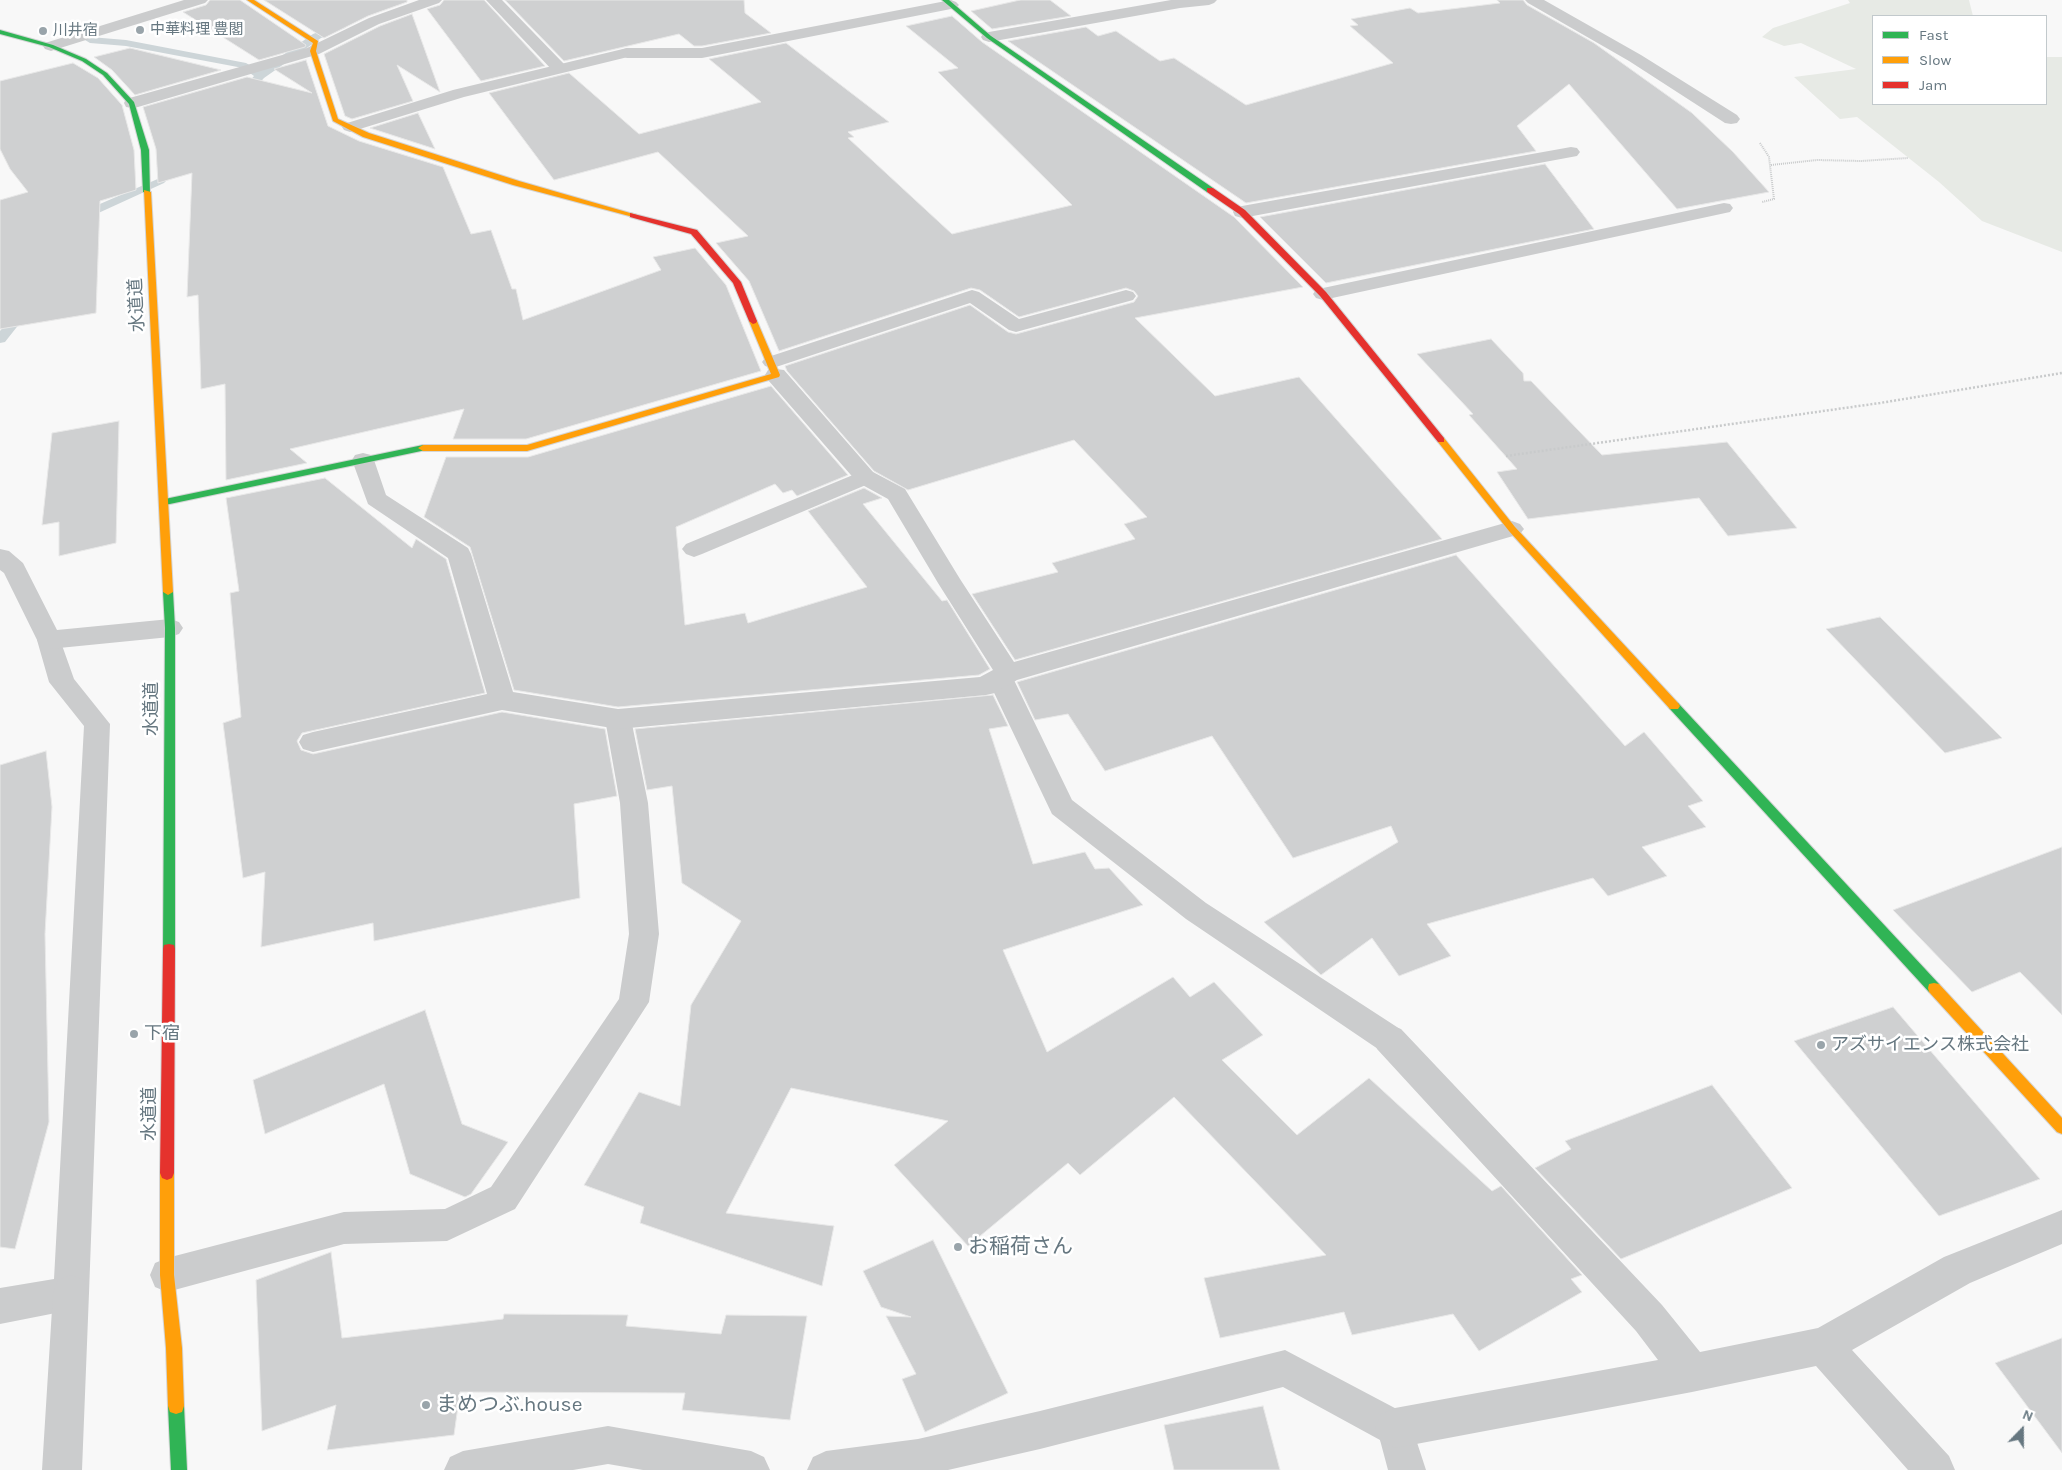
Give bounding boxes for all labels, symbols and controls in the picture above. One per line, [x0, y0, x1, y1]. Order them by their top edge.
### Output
legend [1872, 15, 2047, 105]
place label: 中華料理 豊閣 [150, 21, 244, 39]
place label: 川井宿 [53, 22, 98, 40]
marker: 中華料理 豊閣 [134, 24, 146, 36]
marker: 川井宿 [37, 25, 49, 37]
text: Fast [1919, 26, 1948, 44]
text: Slow [1919, 51, 1951, 69]
text: Jam [1919, 76, 1947, 94]
street label: 水道道 [125, 277, 149, 333]
street label: 水道道 [141, 682, 163, 736]
place label: 下宿 [144, 1023, 180, 1045]
marker: 下宿 [128, 1028, 140, 1040]
place label: アズサイエンス株式会社 [1831, 1034, 2029, 1056]
marker: アズサイエンス株式会社 [1815, 1039, 1827, 1051]
street label: 水道道 [139, 1087, 161, 1141]
place label: お稲荷さん [968, 1234, 1073, 1260]
marker: お稲荷さん [952, 1241, 964, 1253]
place label: まめつぶ.house [436, 1392, 582, 1418]
marker: まめつぶ.house [420, 1399, 432, 1411]
north arrow [1997, 1405, 2047, 1455]
text: N [2020, 1406, 2036, 1425]

